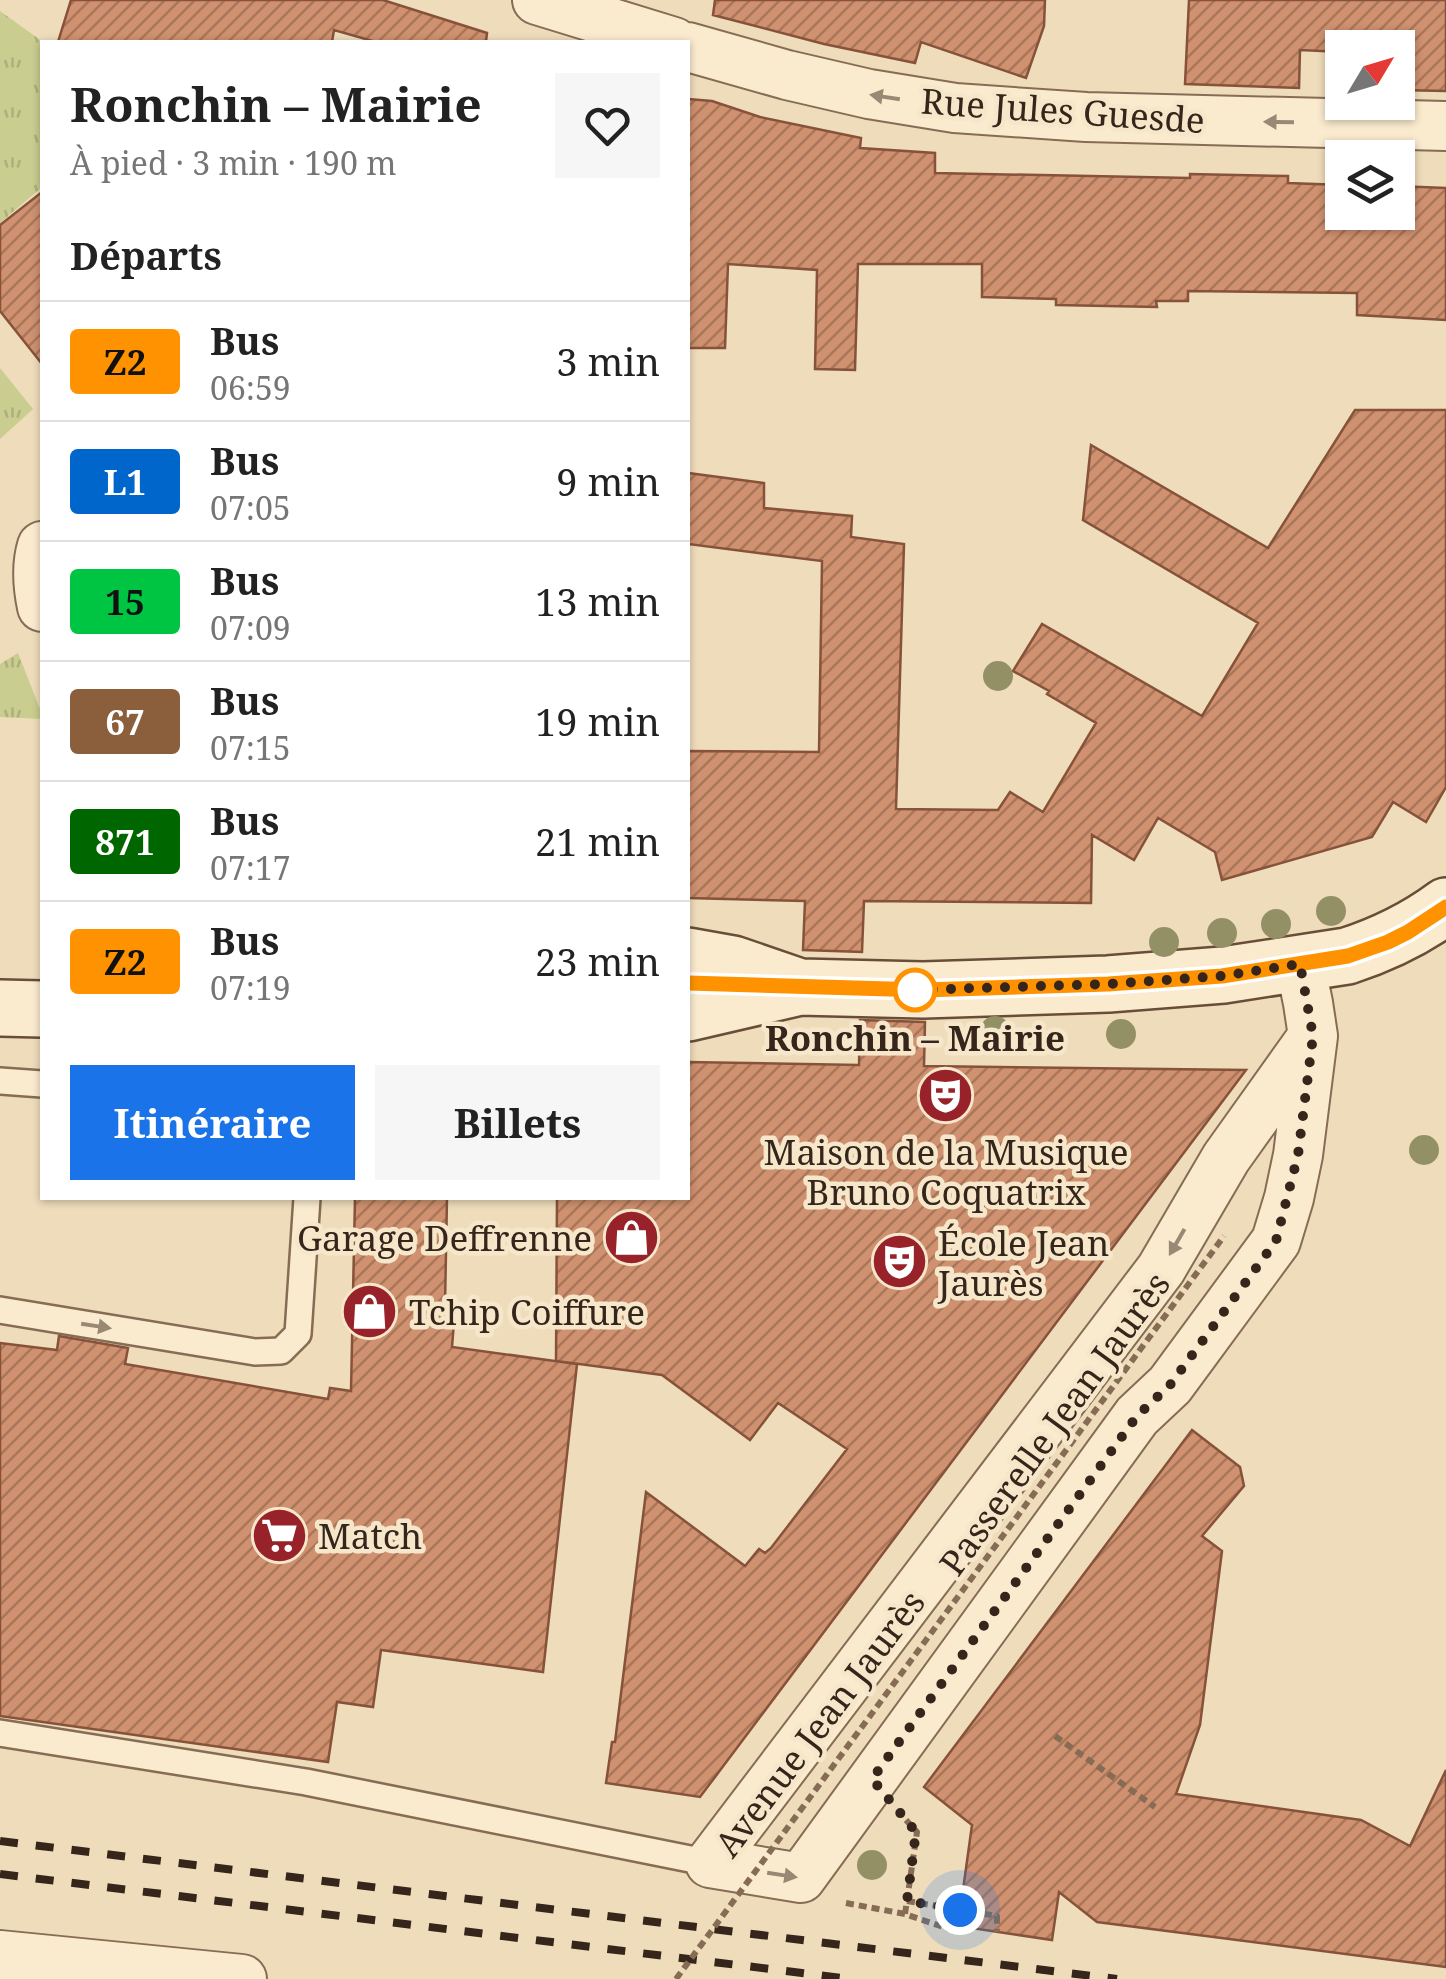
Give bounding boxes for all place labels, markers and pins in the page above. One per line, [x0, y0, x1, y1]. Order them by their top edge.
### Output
marker: Ronchin – Mairie [894, 969, 936, 1011]
place label: Ronchin – Mairie [765, 1014, 1065, 1061]
theatre icon: Maison de la Musique Bruno Coquatrix [916, 1065, 976, 1125]
place label: Maison de la Musique Bruno Coquatrix [764, 1128, 1128, 1215]
shop icon: Garage Deffrenne [601, 1207, 661, 1267]
place label: Garage Deffrenne [297, 1214, 592, 1261]
place label: École Jean Jaurès [937, 1219, 1109, 1306]
theatre icon: École Jean Jaurès [869, 1232, 929, 1292]
shop icon: Tchip Coiffure [340, 1281, 400, 1341]
place label: Tchip Coiffure [409, 1288, 645, 1335]
supermarket icon: Match [249, 1505, 309, 1565]
place label: Match [318, 1512, 422, 1559]

